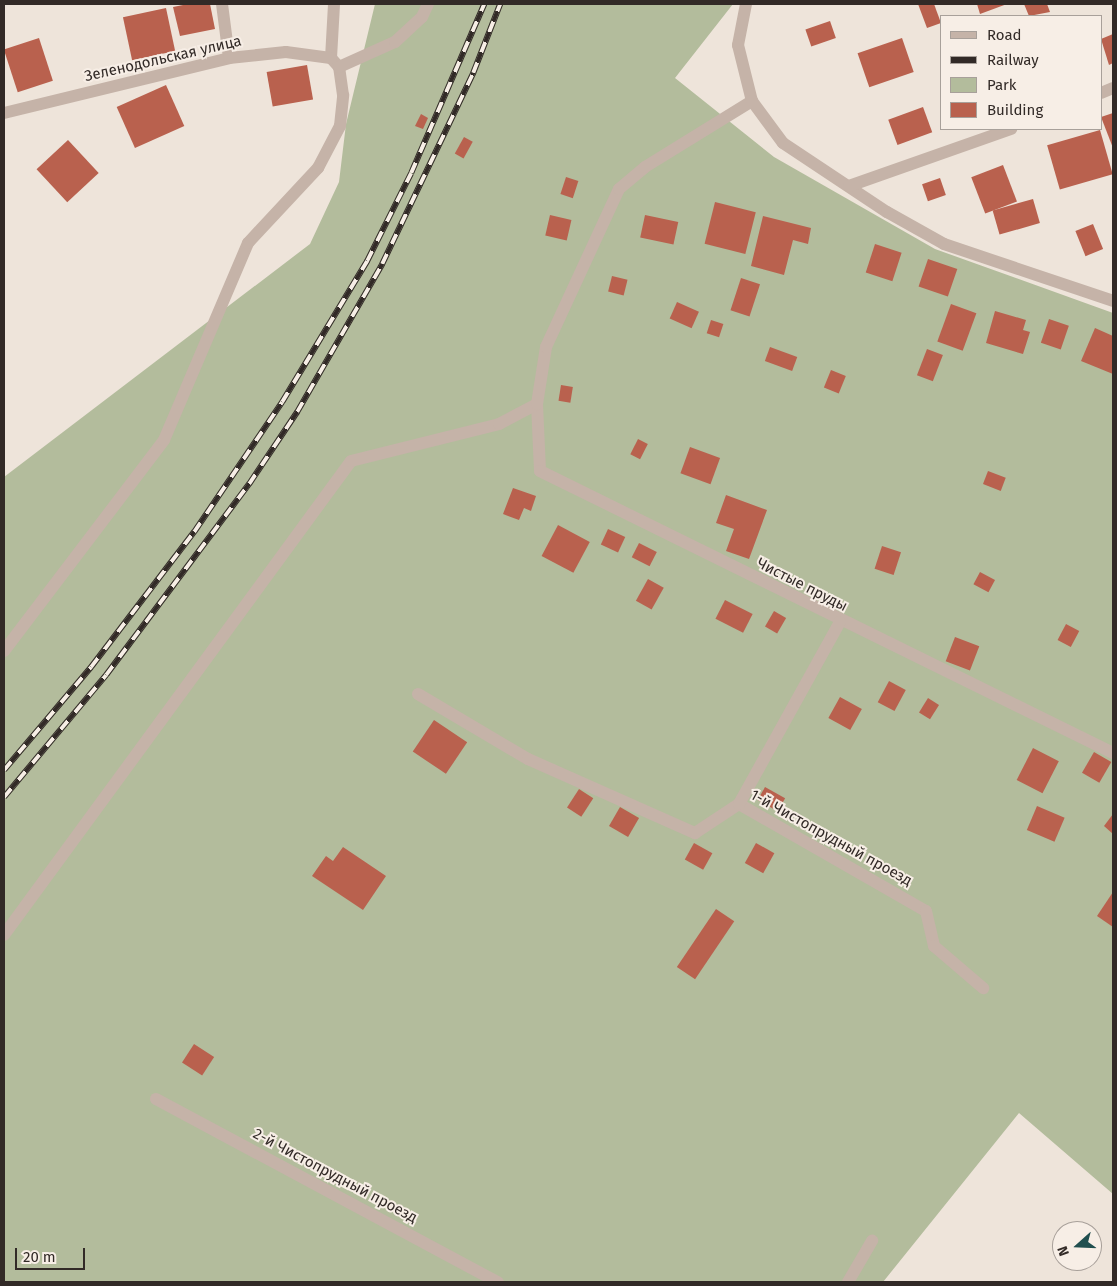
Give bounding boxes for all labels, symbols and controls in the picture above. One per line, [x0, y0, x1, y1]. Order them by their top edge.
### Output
legend [940, 15, 1102, 130]
text: Road [987, 26, 1022, 44]
street label: Зеленодольская улица [83, 32, 243, 86]
text: Railway [987, 51, 1039, 69]
text: Park [987, 76, 1017, 94]
text: Building [987, 101, 1043, 119]
street label: Чистые пруды [754, 554, 850, 616]
street label: 1-й Чистопрудный проезд [747, 786, 915, 890]
street label: 2-й Чистопрудный проезд [250, 1125, 420, 1227]
north arrow [1052, 1221, 1102, 1271]
scale bar [18, 1238, 88, 1270]
text: N [1054, 1244, 1073, 1258]
text: 20 m [23, 1248, 56, 1266]

